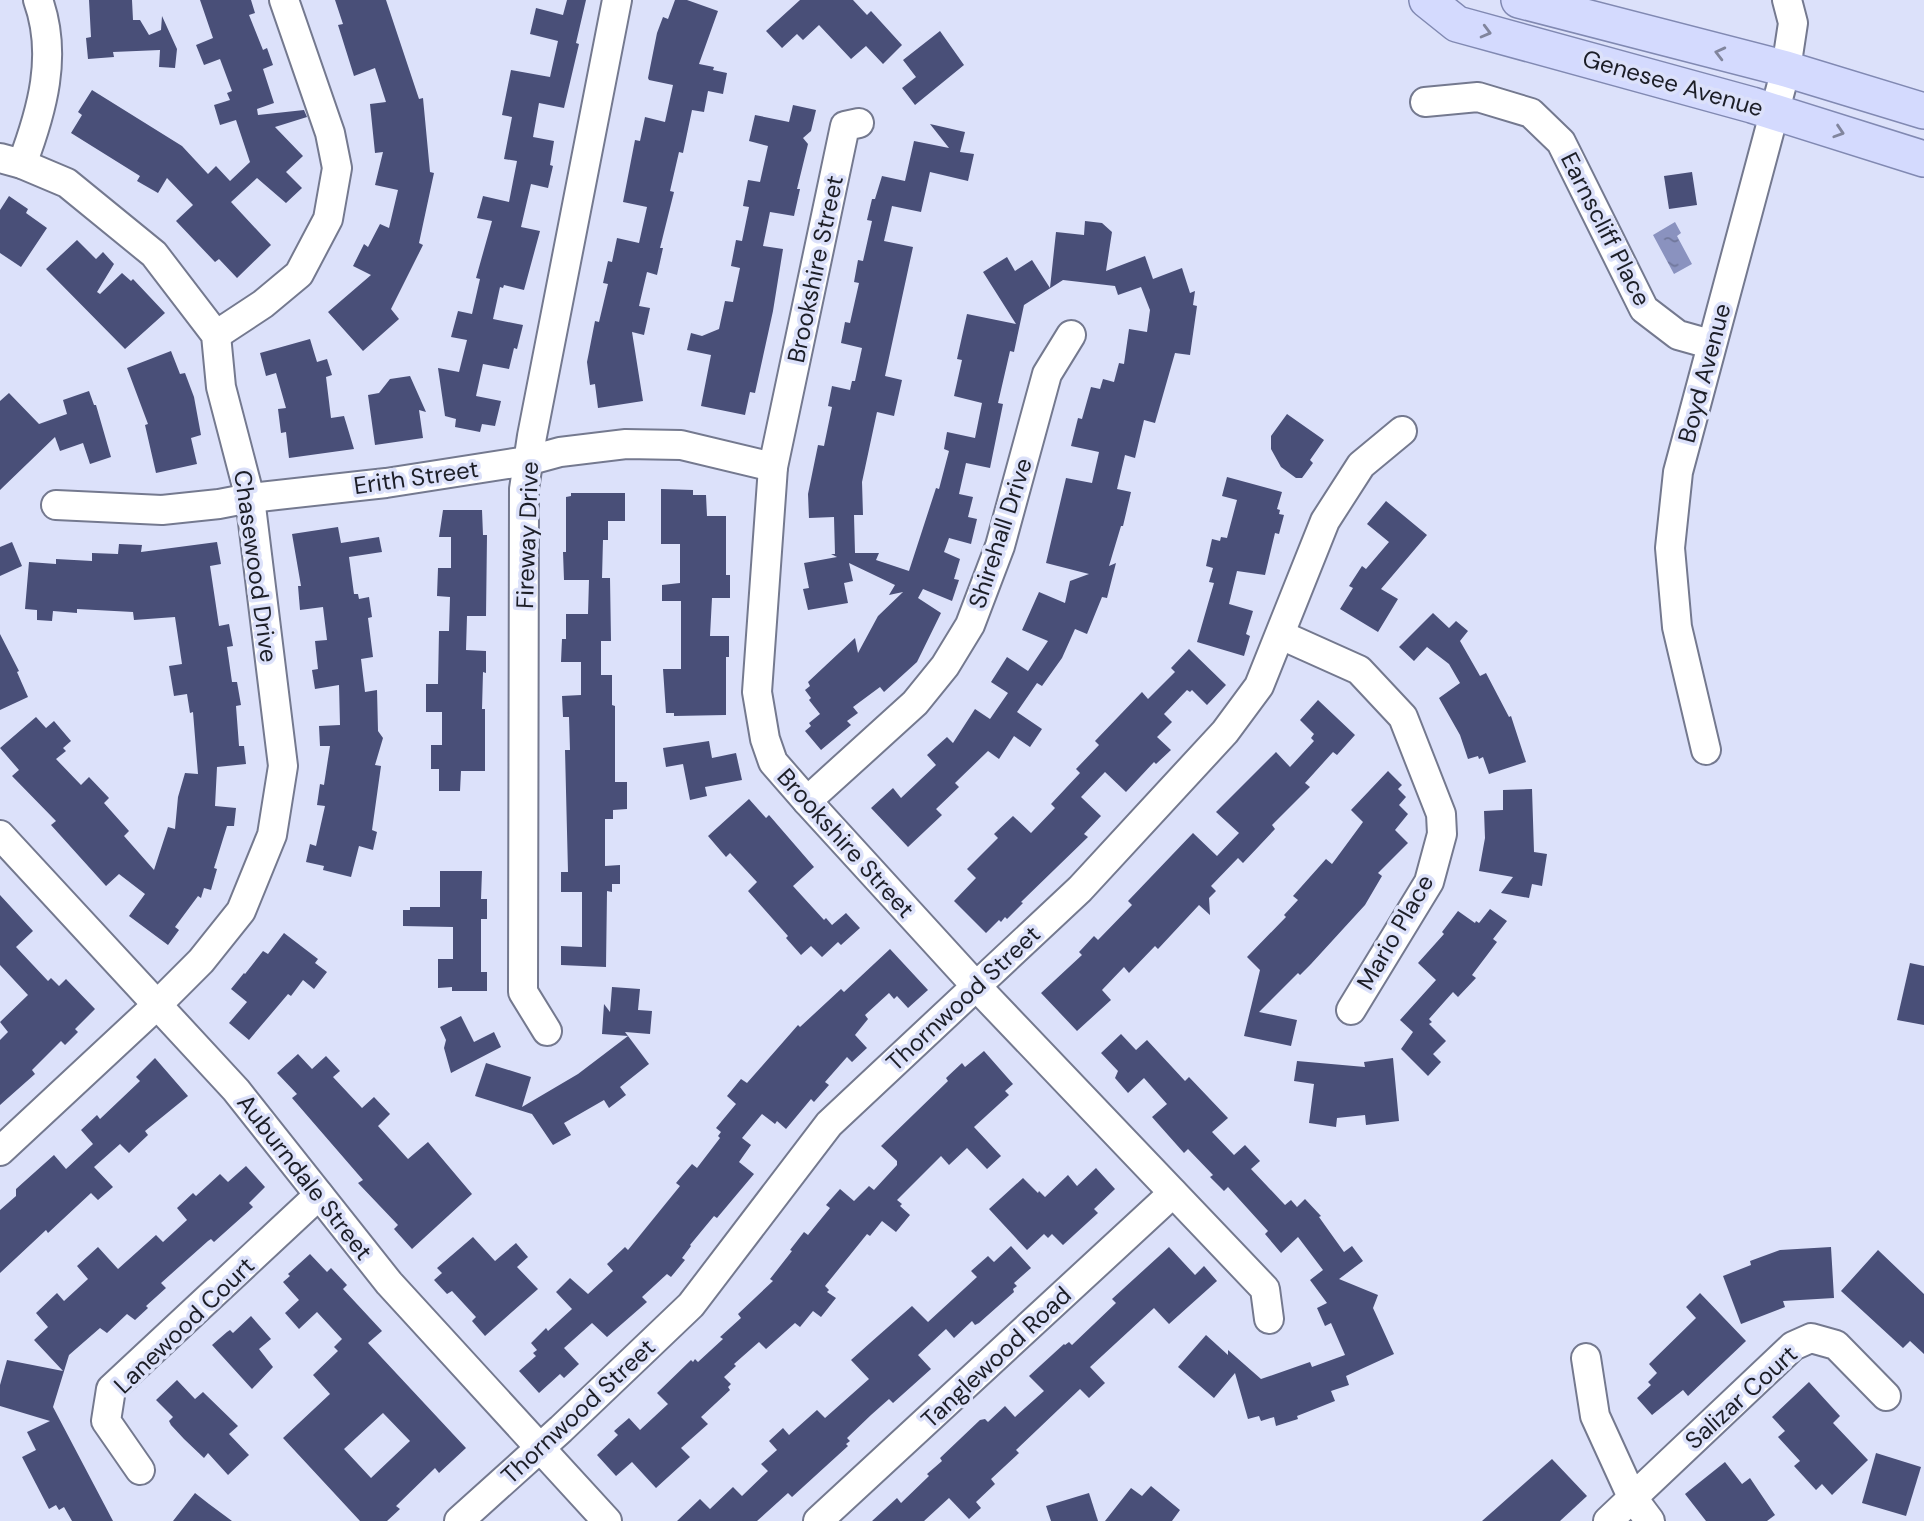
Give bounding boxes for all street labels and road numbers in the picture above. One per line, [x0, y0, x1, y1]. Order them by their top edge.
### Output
street label: Genesee Avenue [1579, 42, 1767, 124]
street label: Earnscliff Place [1554, 147, 1658, 311]
street label: Brookshire Street [780, 172, 850, 366]
street label: Boyd Avenue [1671, 300, 1737, 446]
street label: Erith Street [352, 453, 480, 501]
street label: Shirehall Drive [961, 454, 1039, 612]
street label: Fireway Drive [509, 461, 545, 609]
street label: Chasewood Drive [227, 468, 285, 664]
street label: Brookshire Street [771, 762, 921, 924]
street label: Mario Place [1350, 869, 1440, 995]
street label: Thornwood Street [879, 918, 1047, 1078]
street label: Auburndale Street [230, 1088, 380, 1266]
street label: Lanewood Court [107, 1250, 261, 1400]
street label: Tanglewood Road [914, 1279, 1078, 1435]
street label: Thornwood Street [494, 1331, 662, 1491]
street label: Salizar Court [1678, 1338, 1804, 1456]

